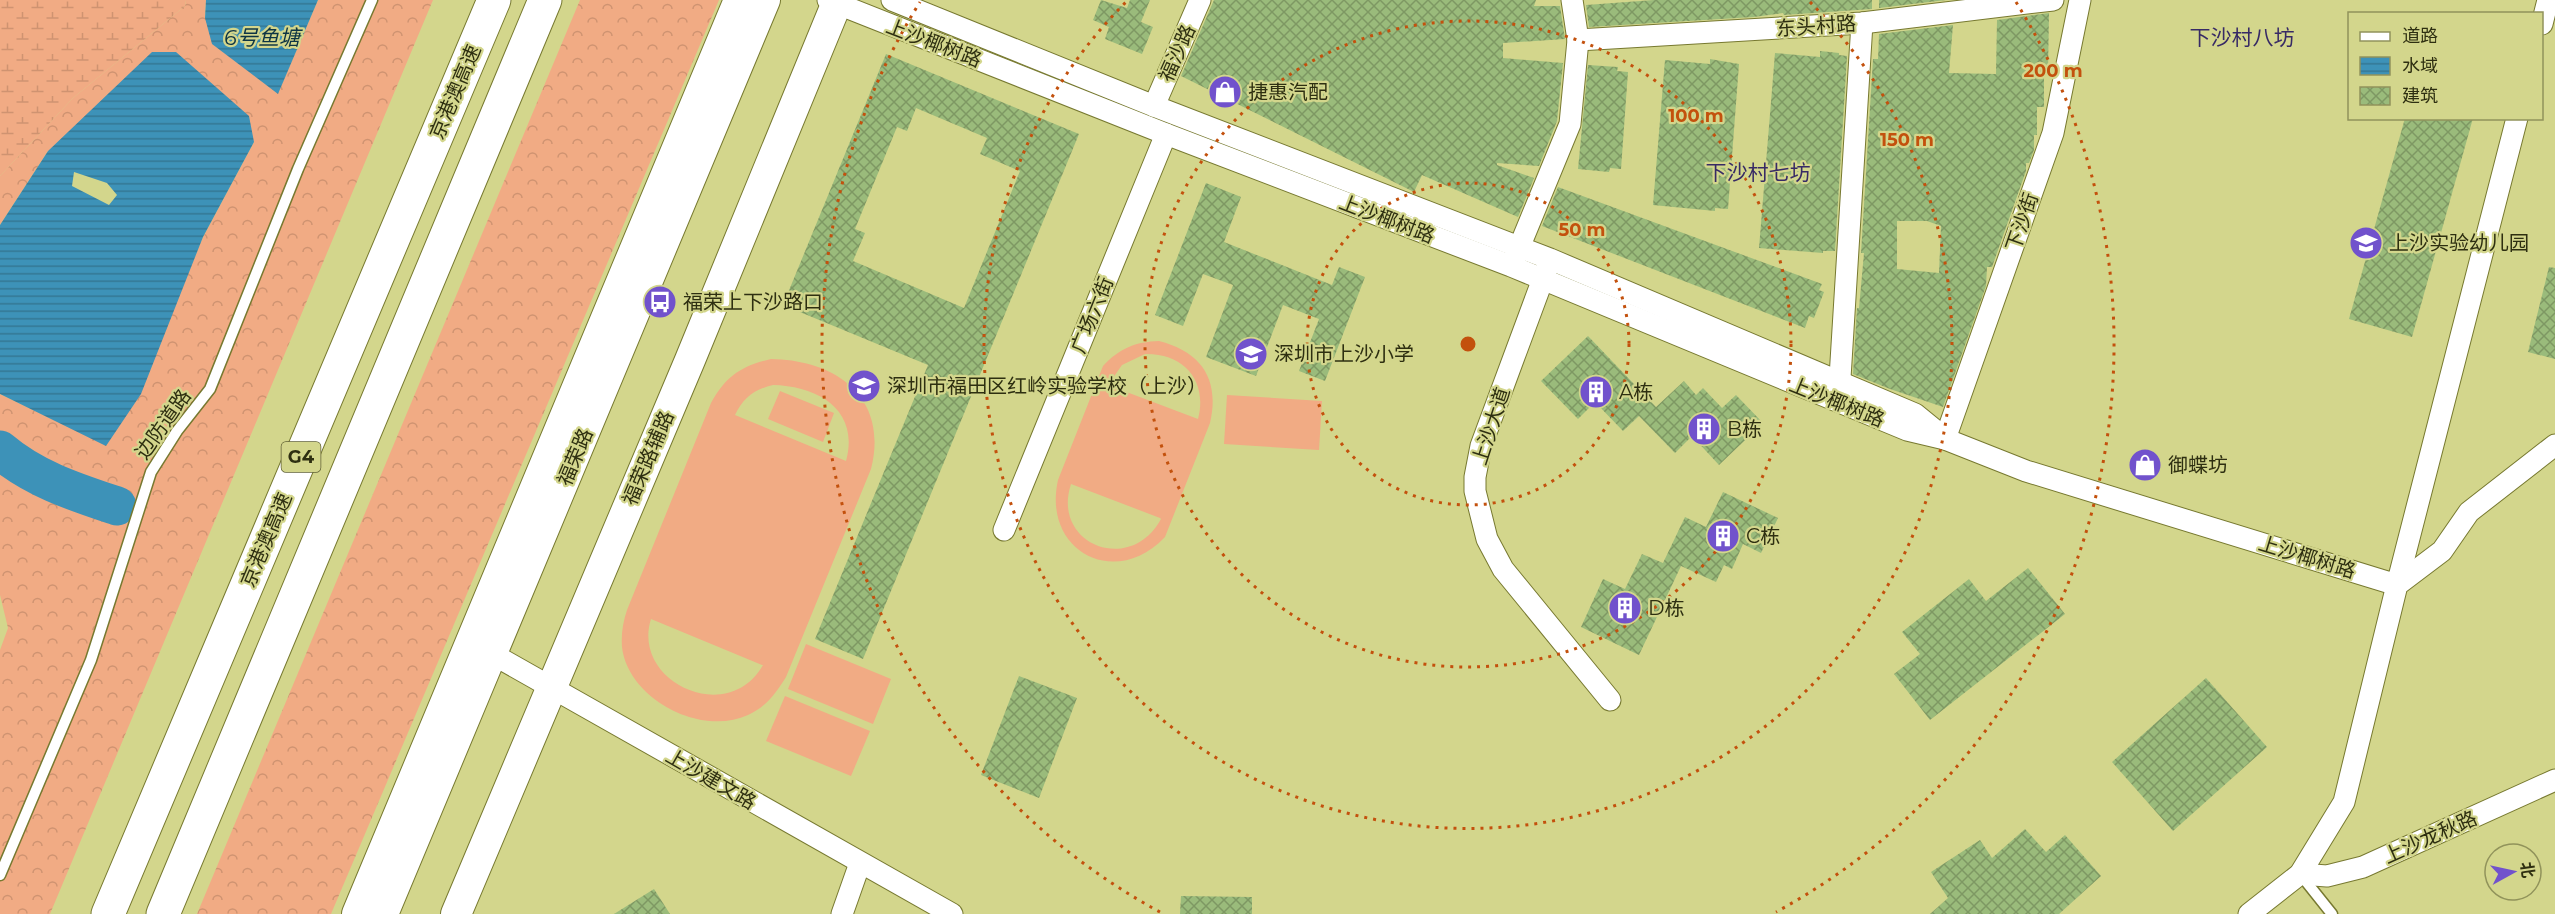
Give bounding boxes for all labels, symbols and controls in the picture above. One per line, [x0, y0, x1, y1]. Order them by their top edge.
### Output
street label: 东头村路 [1775, 11, 1857, 41]
legend [2348, 12, 2543, 120]
street label: 上沙椰树路 [883, 14, 985, 72]
street label: 福沙路 [1154, 21, 1200, 85]
water label: 6号鱼塘 [224, 25, 303, 50]
district label: 下沙村八坊 [2190, 25, 2295, 50]
text: 道路 [2402, 25, 2438, 47]
street label: 京港澳高速 [424, 41, 486, 143]
text: 水域 [2402, 55, 2438, 77]
text: 200 m [2023, 60, 2083, 82]
shop icon: 捷惠汽配 [1207, 74, 1243, 110]
place label: 捷惠汽配 [1248, 80, 1328, 104]
text: 建筑 [2402, 85, 2438, 107]
text: 100 m [1668, 105, 1724, 127]
text: 150 m [1880, 129, 1934, 151]
district label: 下沙村七坊 [1706, 160, 1811, 185]
street label: 上沙椰树路 [1336, 190, 1438, 248]
street label: 下沙街 [2001, 190, 2043, 254]
text: 50 m [1559, 219, 1605, 241]
school or university icon: 上沙实验幼儿园 [2348, 225, 2384, 261]
place label: 上沙实验幼儿园 [2389, 231, 2529, 255]
street label: 广场六街 [1066, 273, 1118, 357]
bus stop icon: 福荣上下沙路口 [642, 284, 678, 320]
place label: 福荣上下沙路口 [683, 290, 823, 314]
centre of rings [1458, 334, 1478, 354]
school or university icon: 深圳市上沙小学 [1233, 336, 1269, 372]
place label: 深圳市上沙小学 [1274, 342, 1414, 366]
school or university icon: 深圳市福田区红岭实验学校（上沙） [846, 368, 882, 404]
street label: 上沙椰树路 [1786, 372, 1888, 432]
place label: 深圳市福田区红岭实验学校（上沙） [887, 374, 1207, 398]
building icon: A栋 [1578, 374, 1614, 410]
place label: A栋 [1619, 380, 1653, 404]
street label: 边防道路 [130, 384, 196, 464]
street label: 上沙大道 [1467, 384, 1515, 468]
street label: 福荣路辅路 [617, 407, 679, 509]
building icon: B栋 [1686, 411, 1722, 447]
place label: B栋 [1727, 417, 1762, 441]
street label: 福荣路 [552, 425, 598, 489]
road number: G4 [282, 442, 320, 472]
shop icon: 御蝶坊 [2127, 447, 2163, 483]
place label: 御蝶坊 [2168, 453, 2228, 477]
street label: 京港澳高速 [235, 489, 297, 591]
building icon: C栋 [1705, 518, 1741, 554]
place label: C栋 [1746, 524, 1780, 548]
street label: 上沙椰树路 [2256, 531, 2358, 583]
building icon: D栋 [1607, 590, 1643, 626]
place label: D栋 [1648, 596, 1685, 620]
street label: 上沙建文路 [662, 744, 760, 814]
street label: 上沙龙秋路 [2379, 806, 2481, 868]
north arrow [2483, 842, 2543, 902]
text: 北 [2517, 861, 2538, 879]

